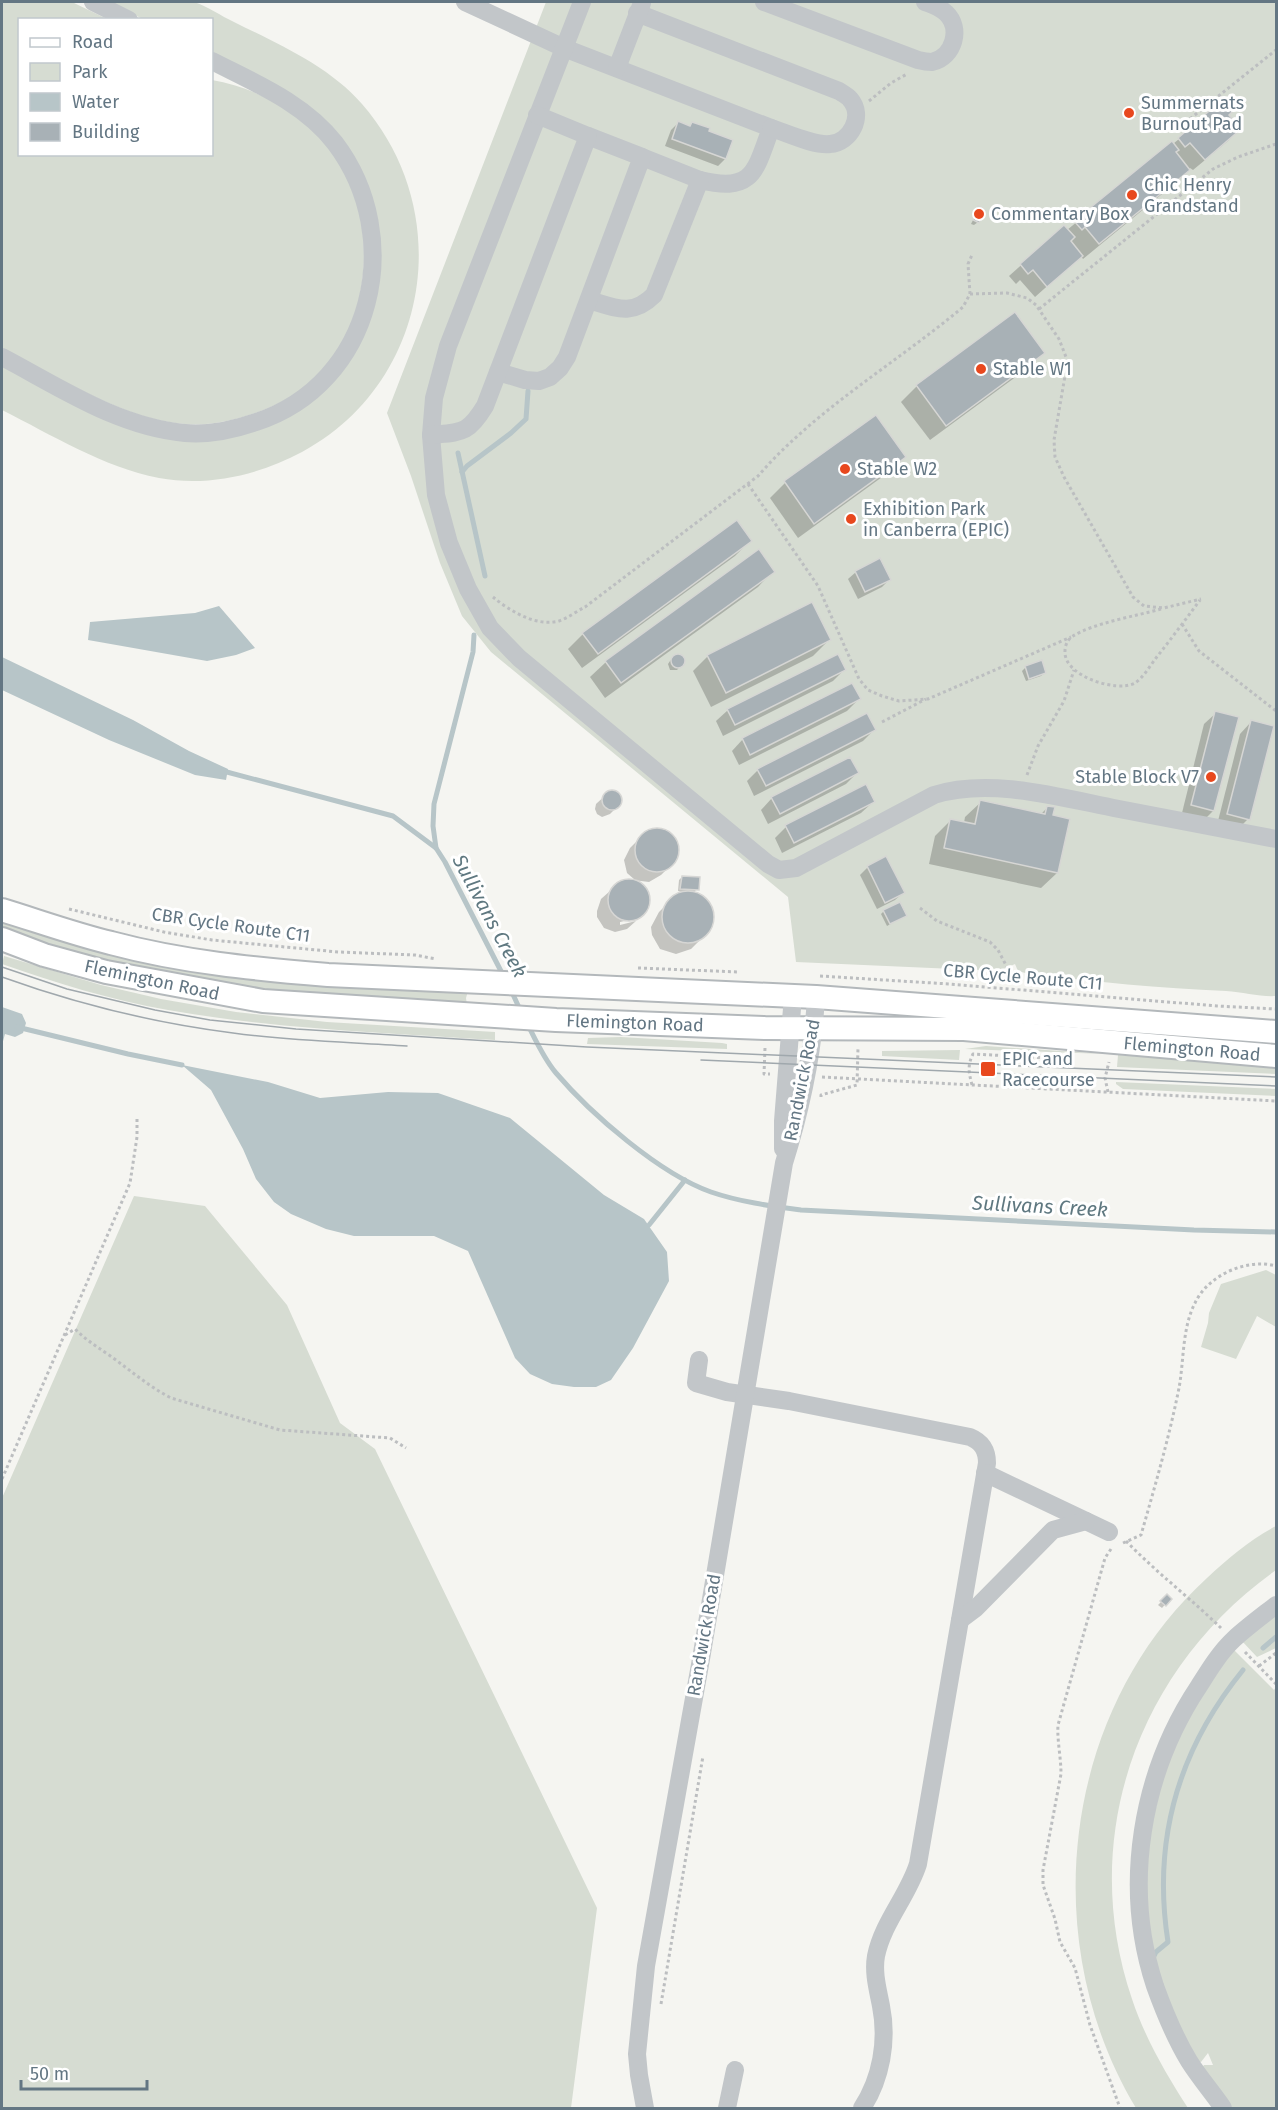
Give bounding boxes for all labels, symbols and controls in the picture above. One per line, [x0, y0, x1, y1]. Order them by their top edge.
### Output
legend [18, 18, 213, 156]
text: Road [72, 31, 114, 53]
text: Park [72, 61, 108, 83]
text: Water [72, 91, 119, 113]
place label: Summernats Burnout Pad [1141, 92, 1244, 135]
marker: Summernats Burnout Pad [1122, 106, 1136, 120]
text: Building [72, 121, 140, 143]
place label: Chic Henry Grandstand [1144, 174, 1239, 217]
marker: Chic Henry Grandstand [1125, 188, 1139, 202]
place label: Commentary Box [991, 203, 1129, 225]
marker: Commentary Box [972, 207, 986, 221]
place label: Stable W1 [993, 358, 1072, 380]
marker: Stable W1 [974, 362, 988, 376]
place label: Stable W2 [857, 458, 937, 480]
marker: Stable W2 [838, 462, 852, 476]
place label: Exhibition Park in Canberra (EPIC) [863, 498, 1009, 541]
marker: Exhibition Park in Canberra (EPIC) [844, 512, 858, 526]
place label: Stable Block V7 [1075, 766, 1199, 788]
marker: Stable Block V7 [1204, 770, 1218, 784]
water label: Sullivans Creek [447, 850, 532, 982]
street label: CBR Cycle Route C11 [150, 903, 312, 947]
street label: Flemington Road [82, 955, 222, 1005]
street label: CBR Cycle Route C11 [942, 959, 1104, 995]
street label: Flemington Road [566, 1010, 704, 1036]
street label: Randwick Road [779, 1017, 825, 1143]
street label: Flemington Road [1122, 1032, 1262, 1066]
place label: EPIC and Racecourse [1002, 1048, 1095, 1091]
marker: EPIC and Racecourse [979, 1060, 997, 1078]
water label: Sullivans Creek [971, 1190, 1108, 1222]
street label: Randwick Road [682, 1572, 726, 1698]
scale bar [21, 2053, 147, 2091]
text: 50 m [30, 2063, 69, 2085]

